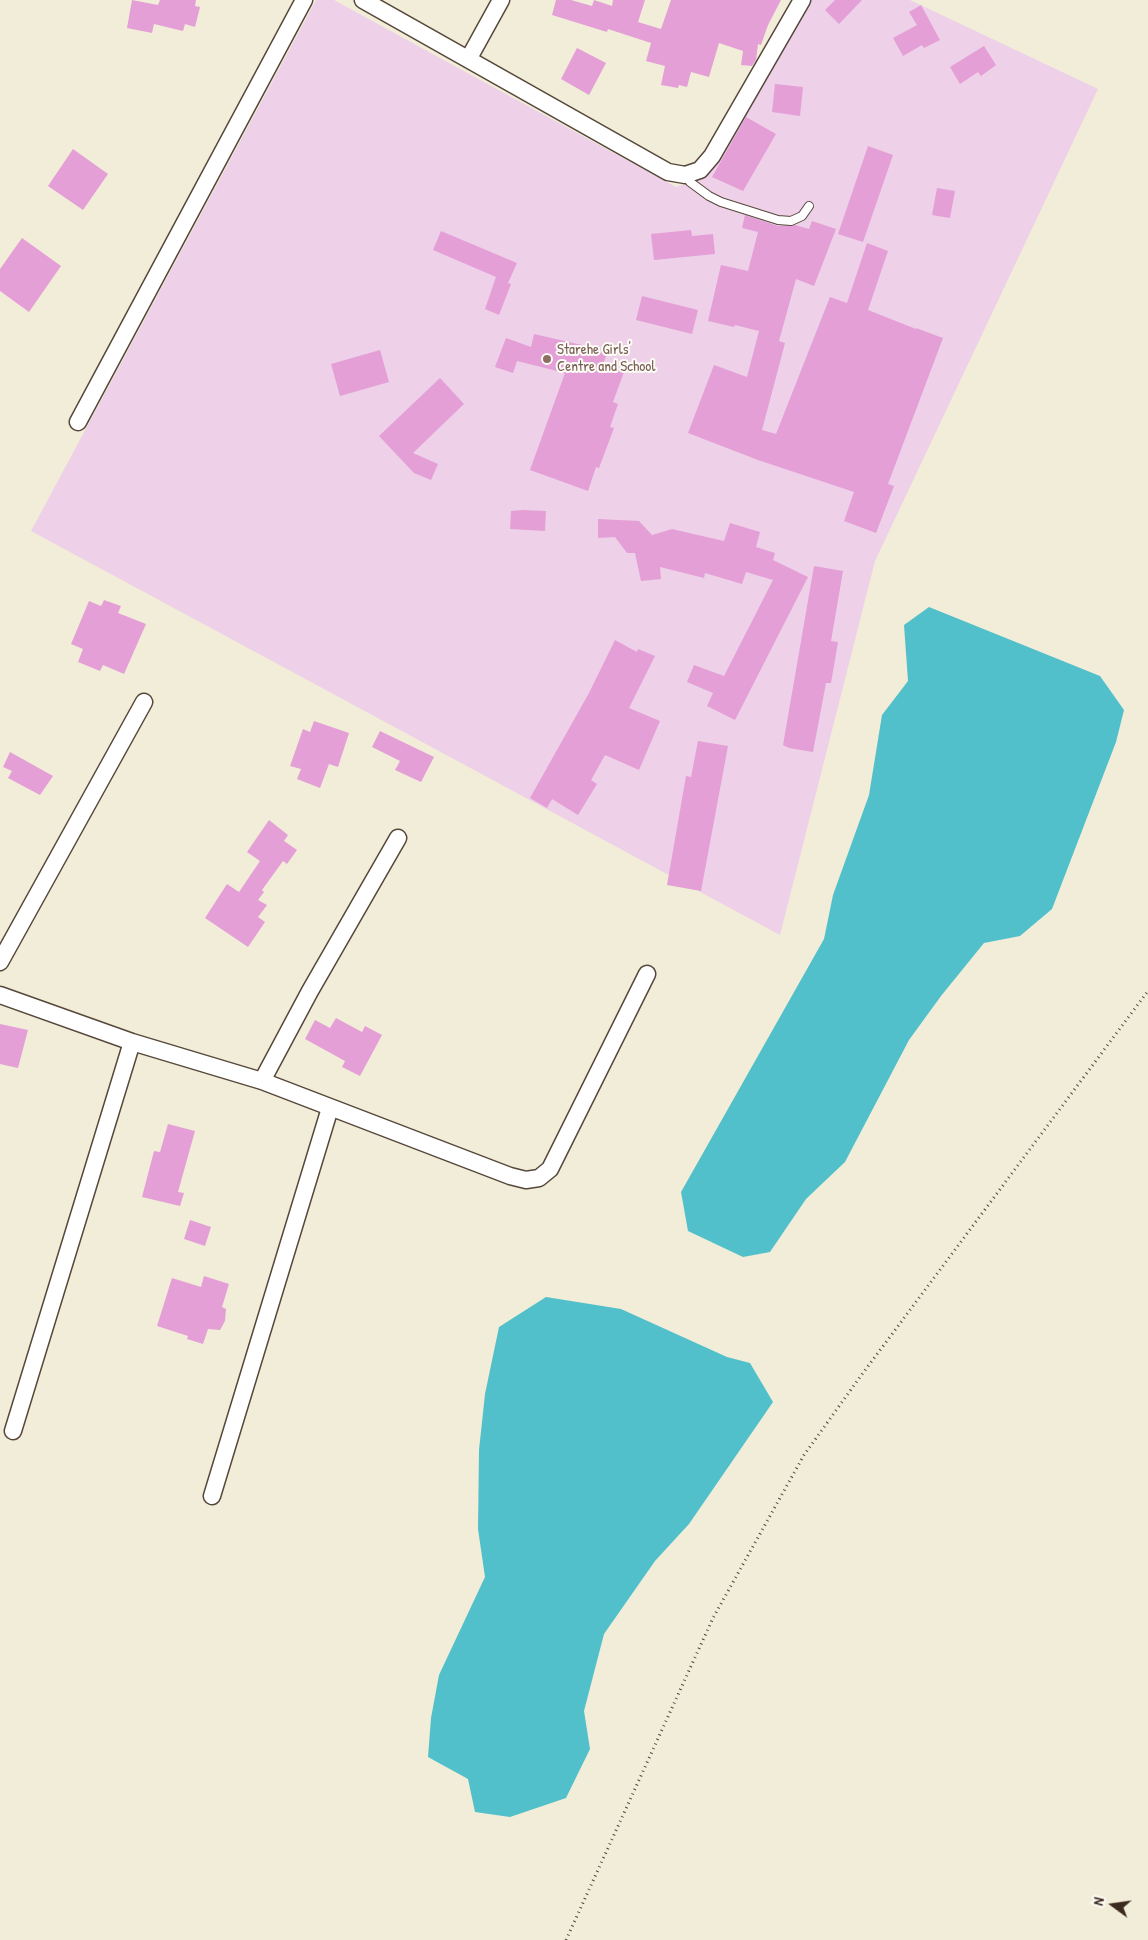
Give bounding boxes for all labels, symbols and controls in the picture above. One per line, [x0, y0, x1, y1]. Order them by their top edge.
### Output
place label: Starehe Girls' Centre and School [557, 341, 655, 376]
marker: Starehe Girls' Centre and School [541, 353, 553, 365]
north arrow [1088, 1880, 1138, 1930]
text: N [1088, 1895, 1108, 1907]

